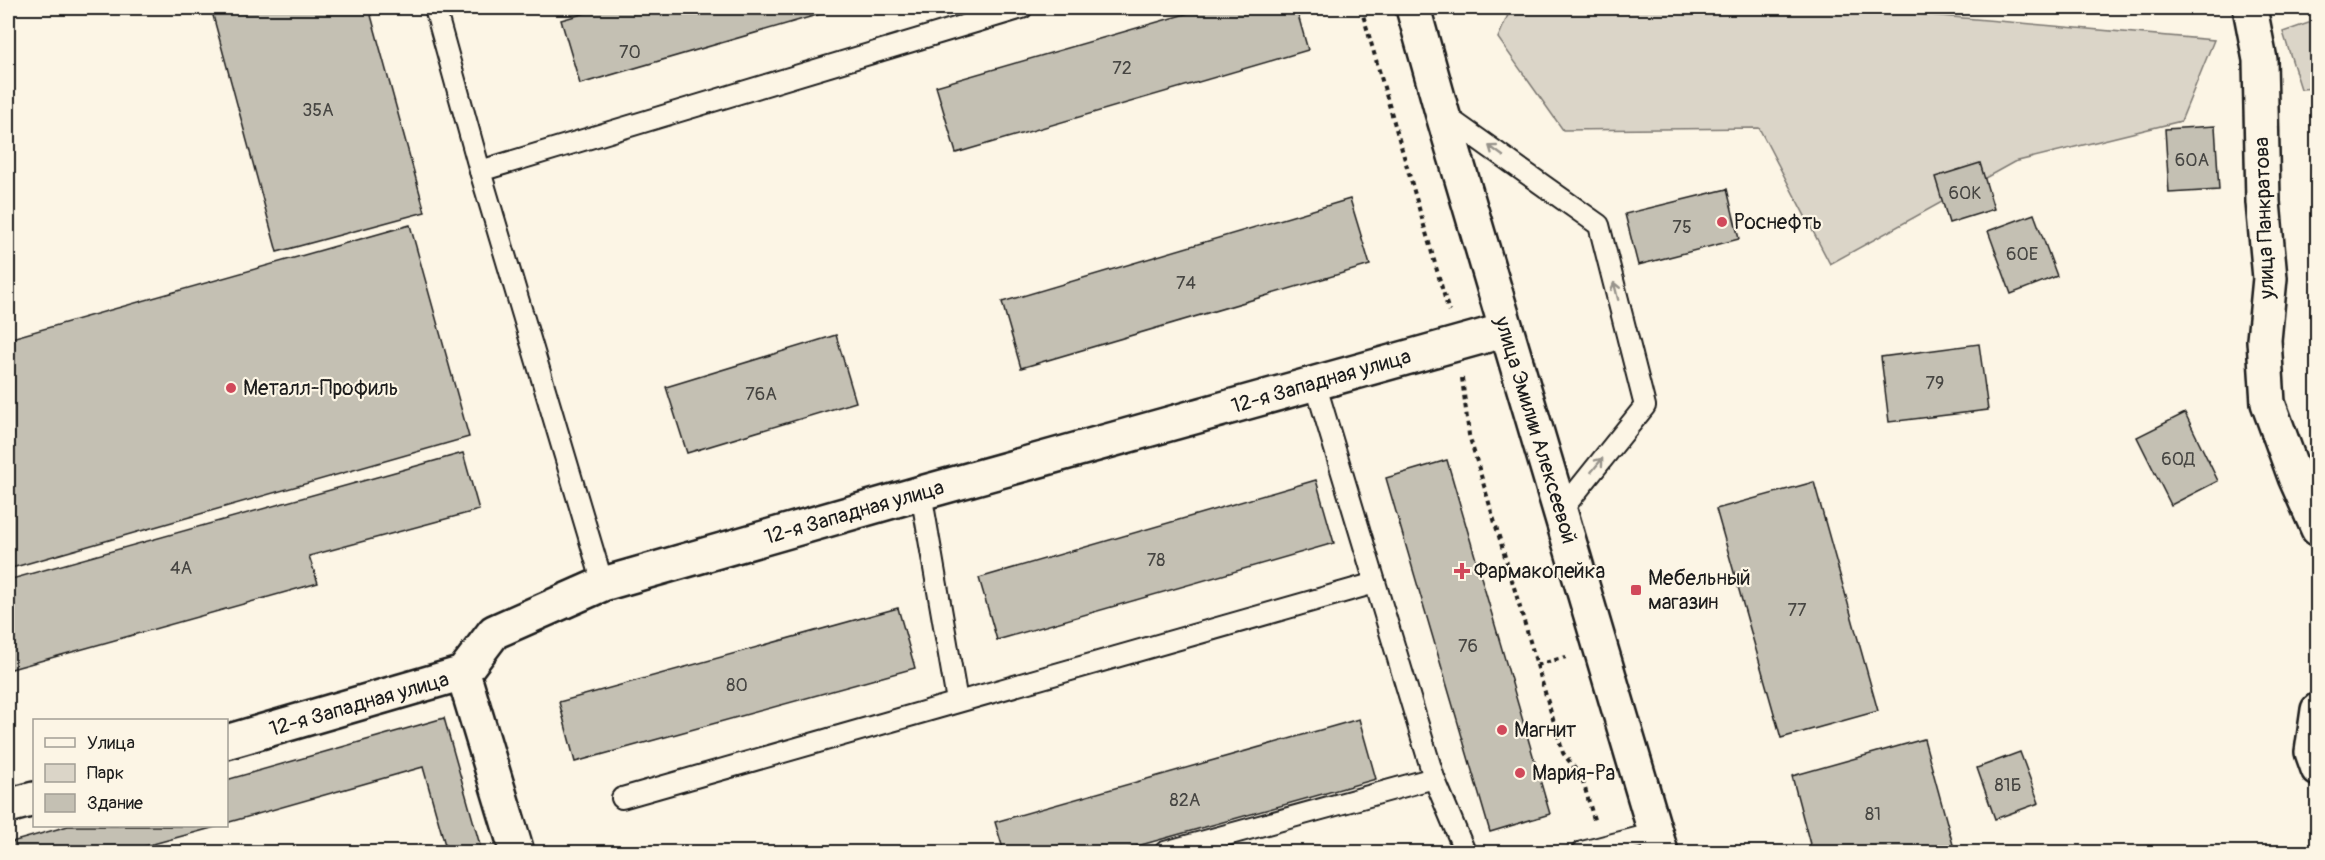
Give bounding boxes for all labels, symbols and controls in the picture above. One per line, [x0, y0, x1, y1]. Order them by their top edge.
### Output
house number: 70 [619, 41, 641, 64]
house number: 72 [1112, 57, 1132, 80]
house number: 35А [302, 99, 334, 122]
street label: улица Панкратова [2248, 137, 2281, 300]
one-way arrow [1488, 145, 1504, 157]
house number: 60А [2175, 149, 2210, 172]
house number: 60К [1948, 182, 1982, 205]
place label: Роснефть [1734, 209, 1822, 236]
marker: Роснефть [1715, 215, 1729, 229]
house number: 75 [1672, 216, 1692, 239]
house number: 60Е [2006, 243, 2038, 266]
house number: 74 [1176, 272, 1197, 295]
one-way arrow [1610, 282, 1621, 301]
street label: улица Эмилии Алексеевой [1488, 312, 1583, 547]
street label: 12-я Западная улица [1228, 343, 1414, 420]
house number: 79 [1926, 372, 1944, 395]
place label: Металл-Профиль [243, 375, 398, 402]
marker: Металл-Профиль [224, 381, 238, 395]
house number: 76А [745, 383, 777, 406]
house number: 60Д [2161, 448, 2195, 471]
one-way arrow [1591, 458, 1604, 474]
street label: 12-я Западная улица [761, 474, 947, 551]
house number: 78 [1147, 549, 1165, 572]
house number: 4А [170, 557, 192, 580]
place label: Фармакопейка [1474, 558, 1605, 585]
marker: Фармакопейка [1455, 564, 1469, 578]
place label: Мебельный магазин [1648, 565, 1751, 616]
marker: Мебельный магазин [1629, 583, 1643, 597]
house number: 77 [1787, 599, 1807, 622]
house number: 76 [1458, 635, 1478, 658]
street label: 12-я Западная улица [266, 666, 452, 743]
house number: 80 [726, 674, 748, 697]
place label: Магнит [1514, 717, 1577, 744]
legend [33, 719, 228, 827]
marker: Магнит [1495, 723, 1509, 737]
text: Улица [87, 732, 135, 755]
place label: Мария-Ра [1532, 760, 1615, 787]
text: Парк [87, 762, 124, 785]
marker: Мария-Ра [1513, 766, 1527, 780]
house number: 81Б [1995, 774, 2021, 797]
house number: 82А [1170, 789, 1201, 812]
text: Здание [87, 792, 143, 815]
house number: 81 [1865, 803, 1881, 826]

